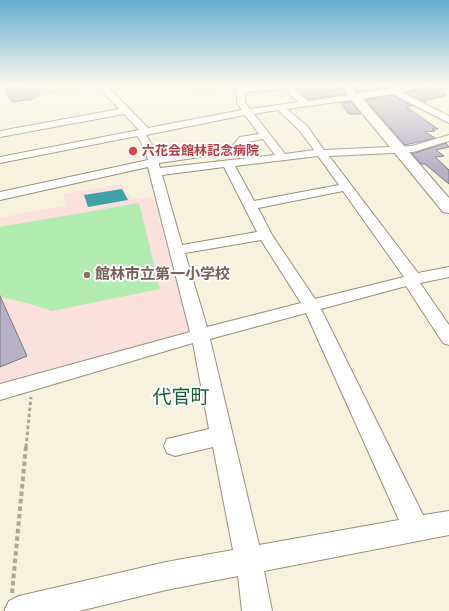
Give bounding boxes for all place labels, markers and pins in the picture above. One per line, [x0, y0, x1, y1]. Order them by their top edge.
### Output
place label: 六花会館林記念病院 [142, 143, 259, 159]
marker: 六花会館林記念病院 [127, 145, 139, 157]
place label: 館林市立第一小学校 [95, 266, 230, 284]
marker: 館林市立第一小学校 [82, 270, 92, 280]

